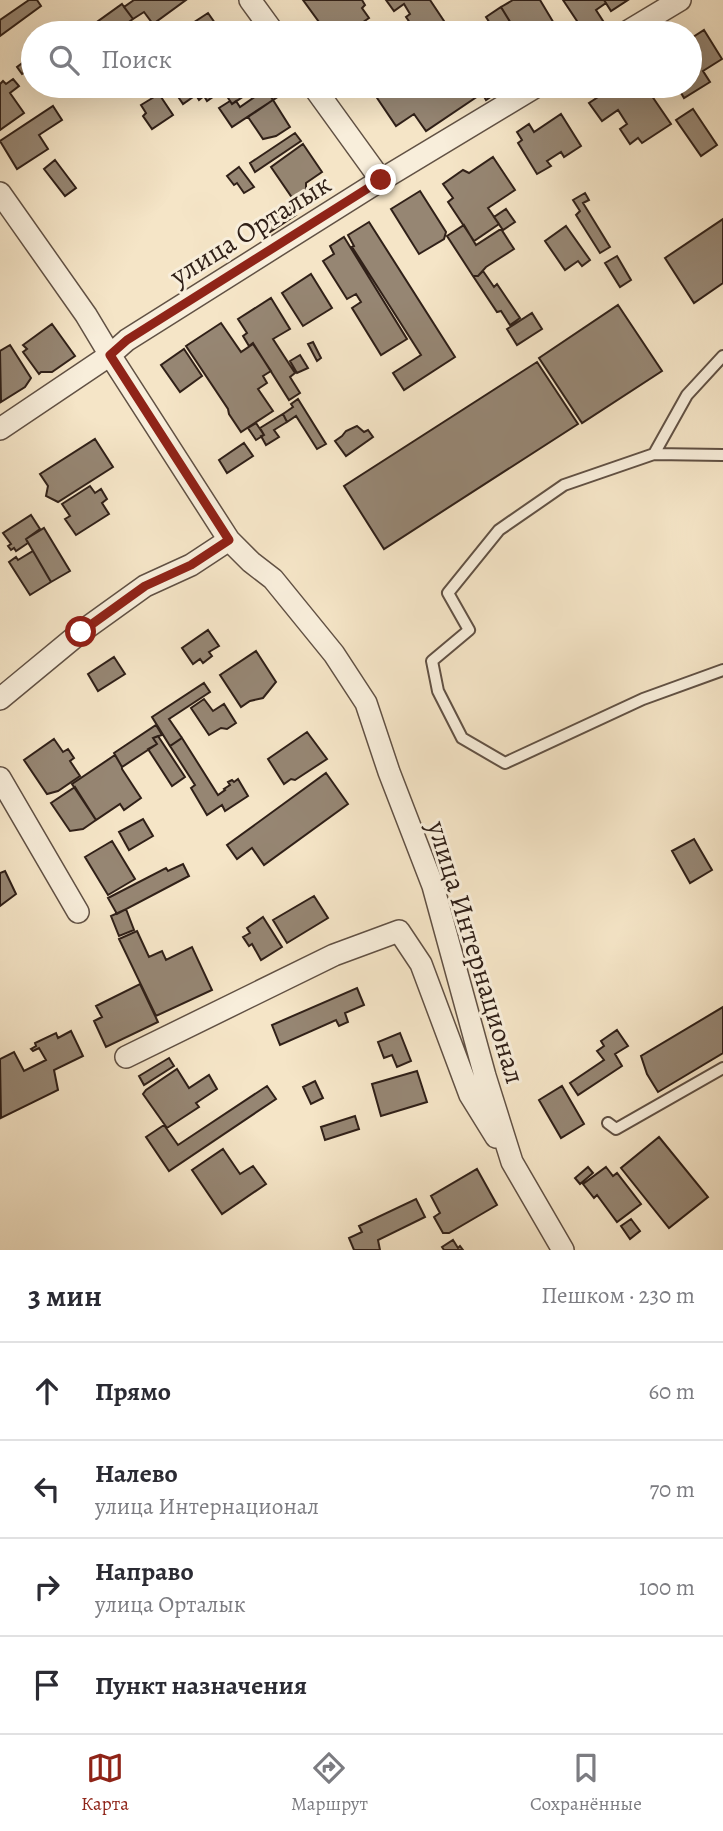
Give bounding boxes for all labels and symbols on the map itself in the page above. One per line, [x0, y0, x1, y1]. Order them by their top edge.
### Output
route end [365, 164, 396, 195]
street label: улица Орталык [162, 165, 338, 295]
route start [65, 616, 96, 647]
street label: улица Интернационал [418, 815, 534, 1088]

